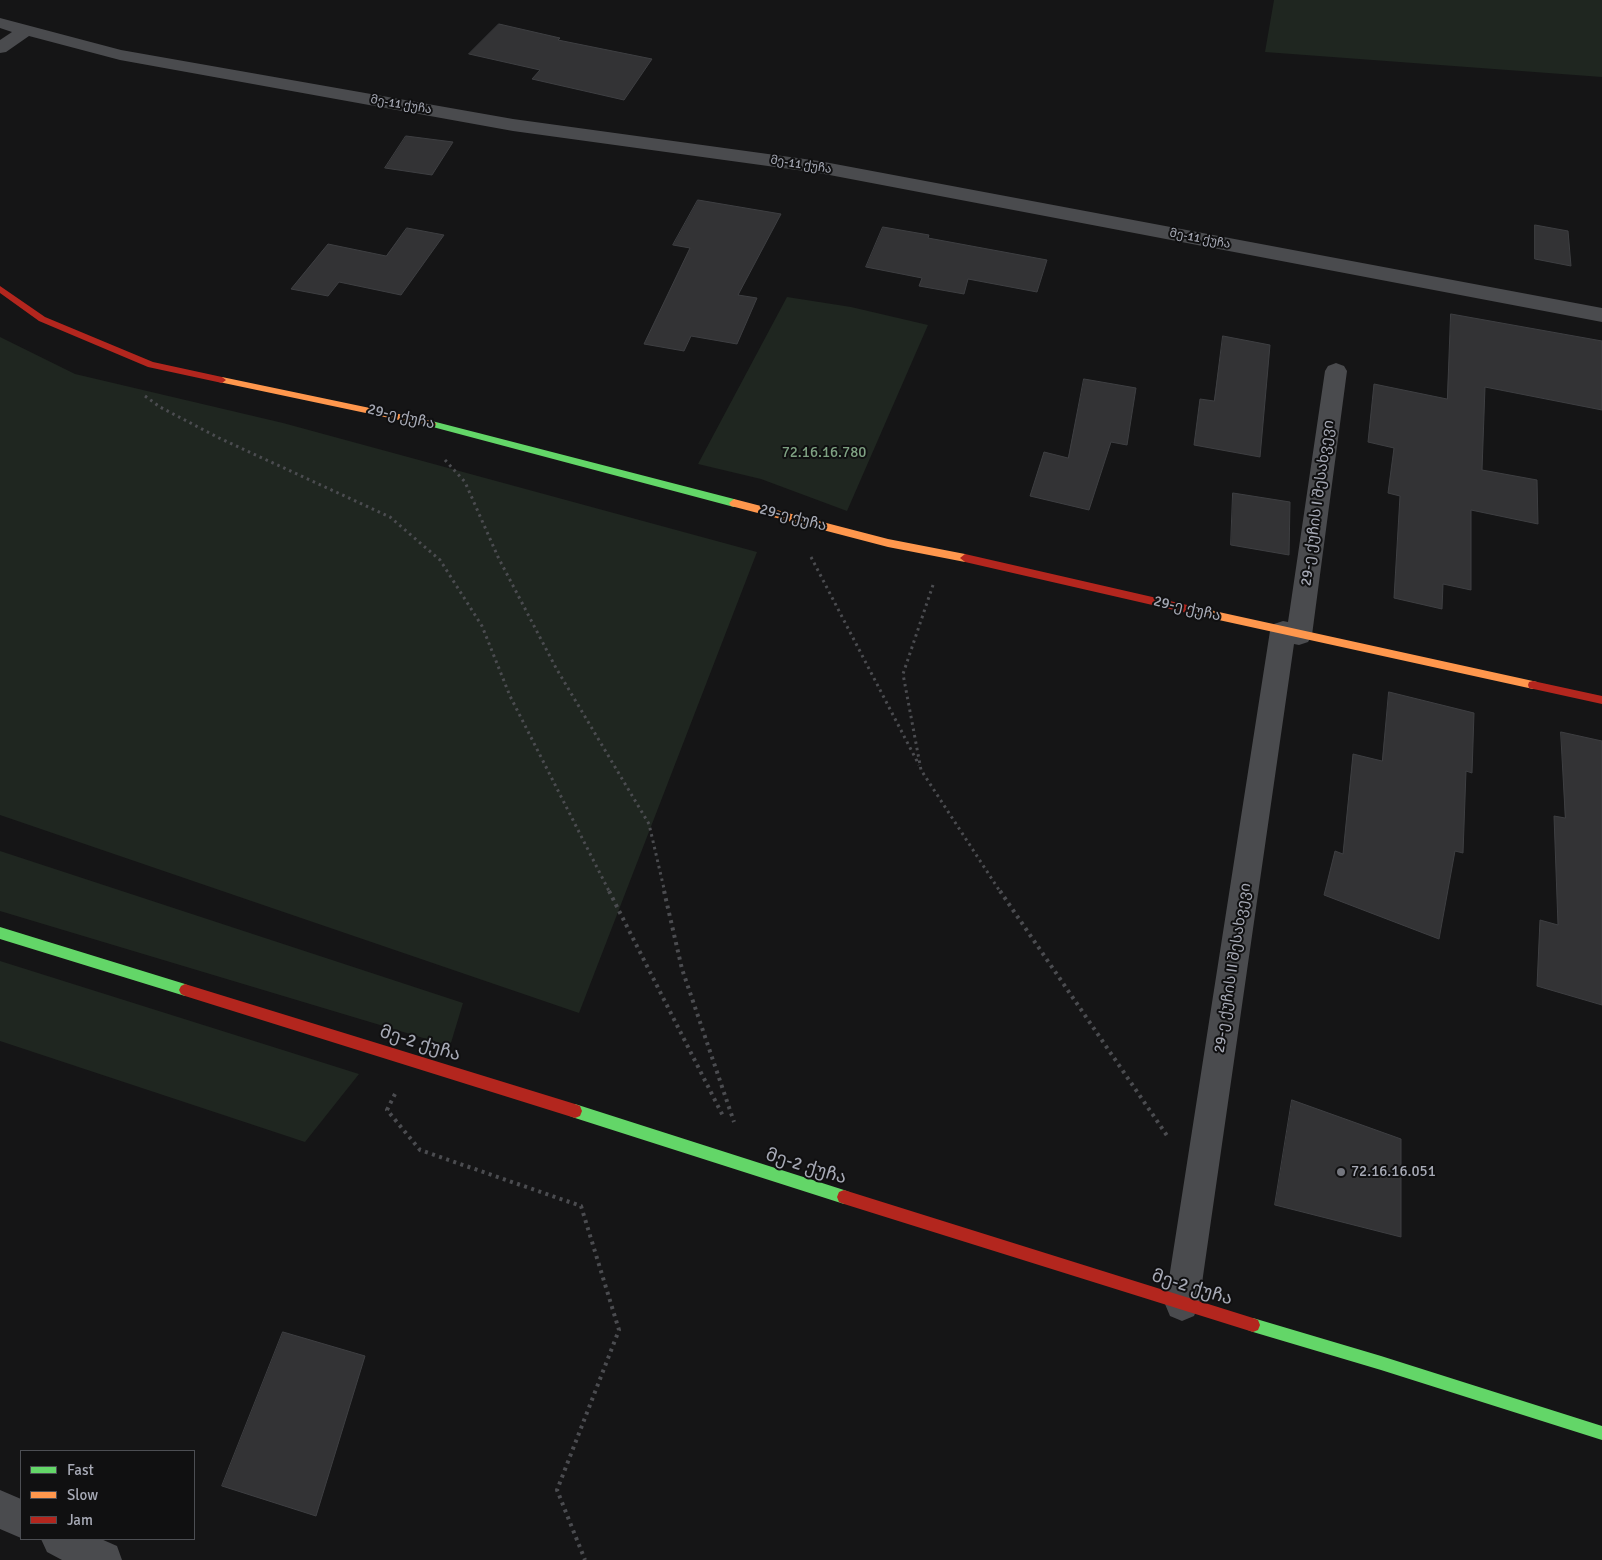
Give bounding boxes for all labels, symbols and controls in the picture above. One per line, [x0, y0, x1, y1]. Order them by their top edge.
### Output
street label: მე-11 ქუჩა [369, 93, 433, 117]
street label: მე-11 ქუჩა [769, 153, 833, 177]
street label: მე-11 ქუჩა [1168, 226, 1232, 252]
street label: 29-ე ქუჩა [366, 401, 436, 433]
street label: 29-ე ქუჩის I შესახვევი [1297, 419, 1339, 587]
park label: 72.16.16.780 [782, 444, 866, 462]
street label: 29-ე ქუჩა [758, 500, 828, 536]
street label: 29-ე ქუჩა [1152, 593, 1222, 625]
street label: 29-ე ქუჩის II შესახვევი [1211, 882, 1255, 1054]
street label: მე-2 ქუჩა [377, 1022, 463, 1066]
street label: მე-2 ქუჩა [763, 1145, 849, 1189]
place label: 72.16.16.051 [1351, 1163, 1436, 1181]
marker: 72.16.16.051 [1335, 1166, 1347, 1178]
street label: მე-2 ქუჩა [1149, 1266, 1235, 1310]
legend [20, 1450, 195, 1540]
text: Fast [67, 1461, 94, 1479]
text: Slow [67, 1486, 98, 1504]
text: Jam [67, 1511, 93, 1529]

